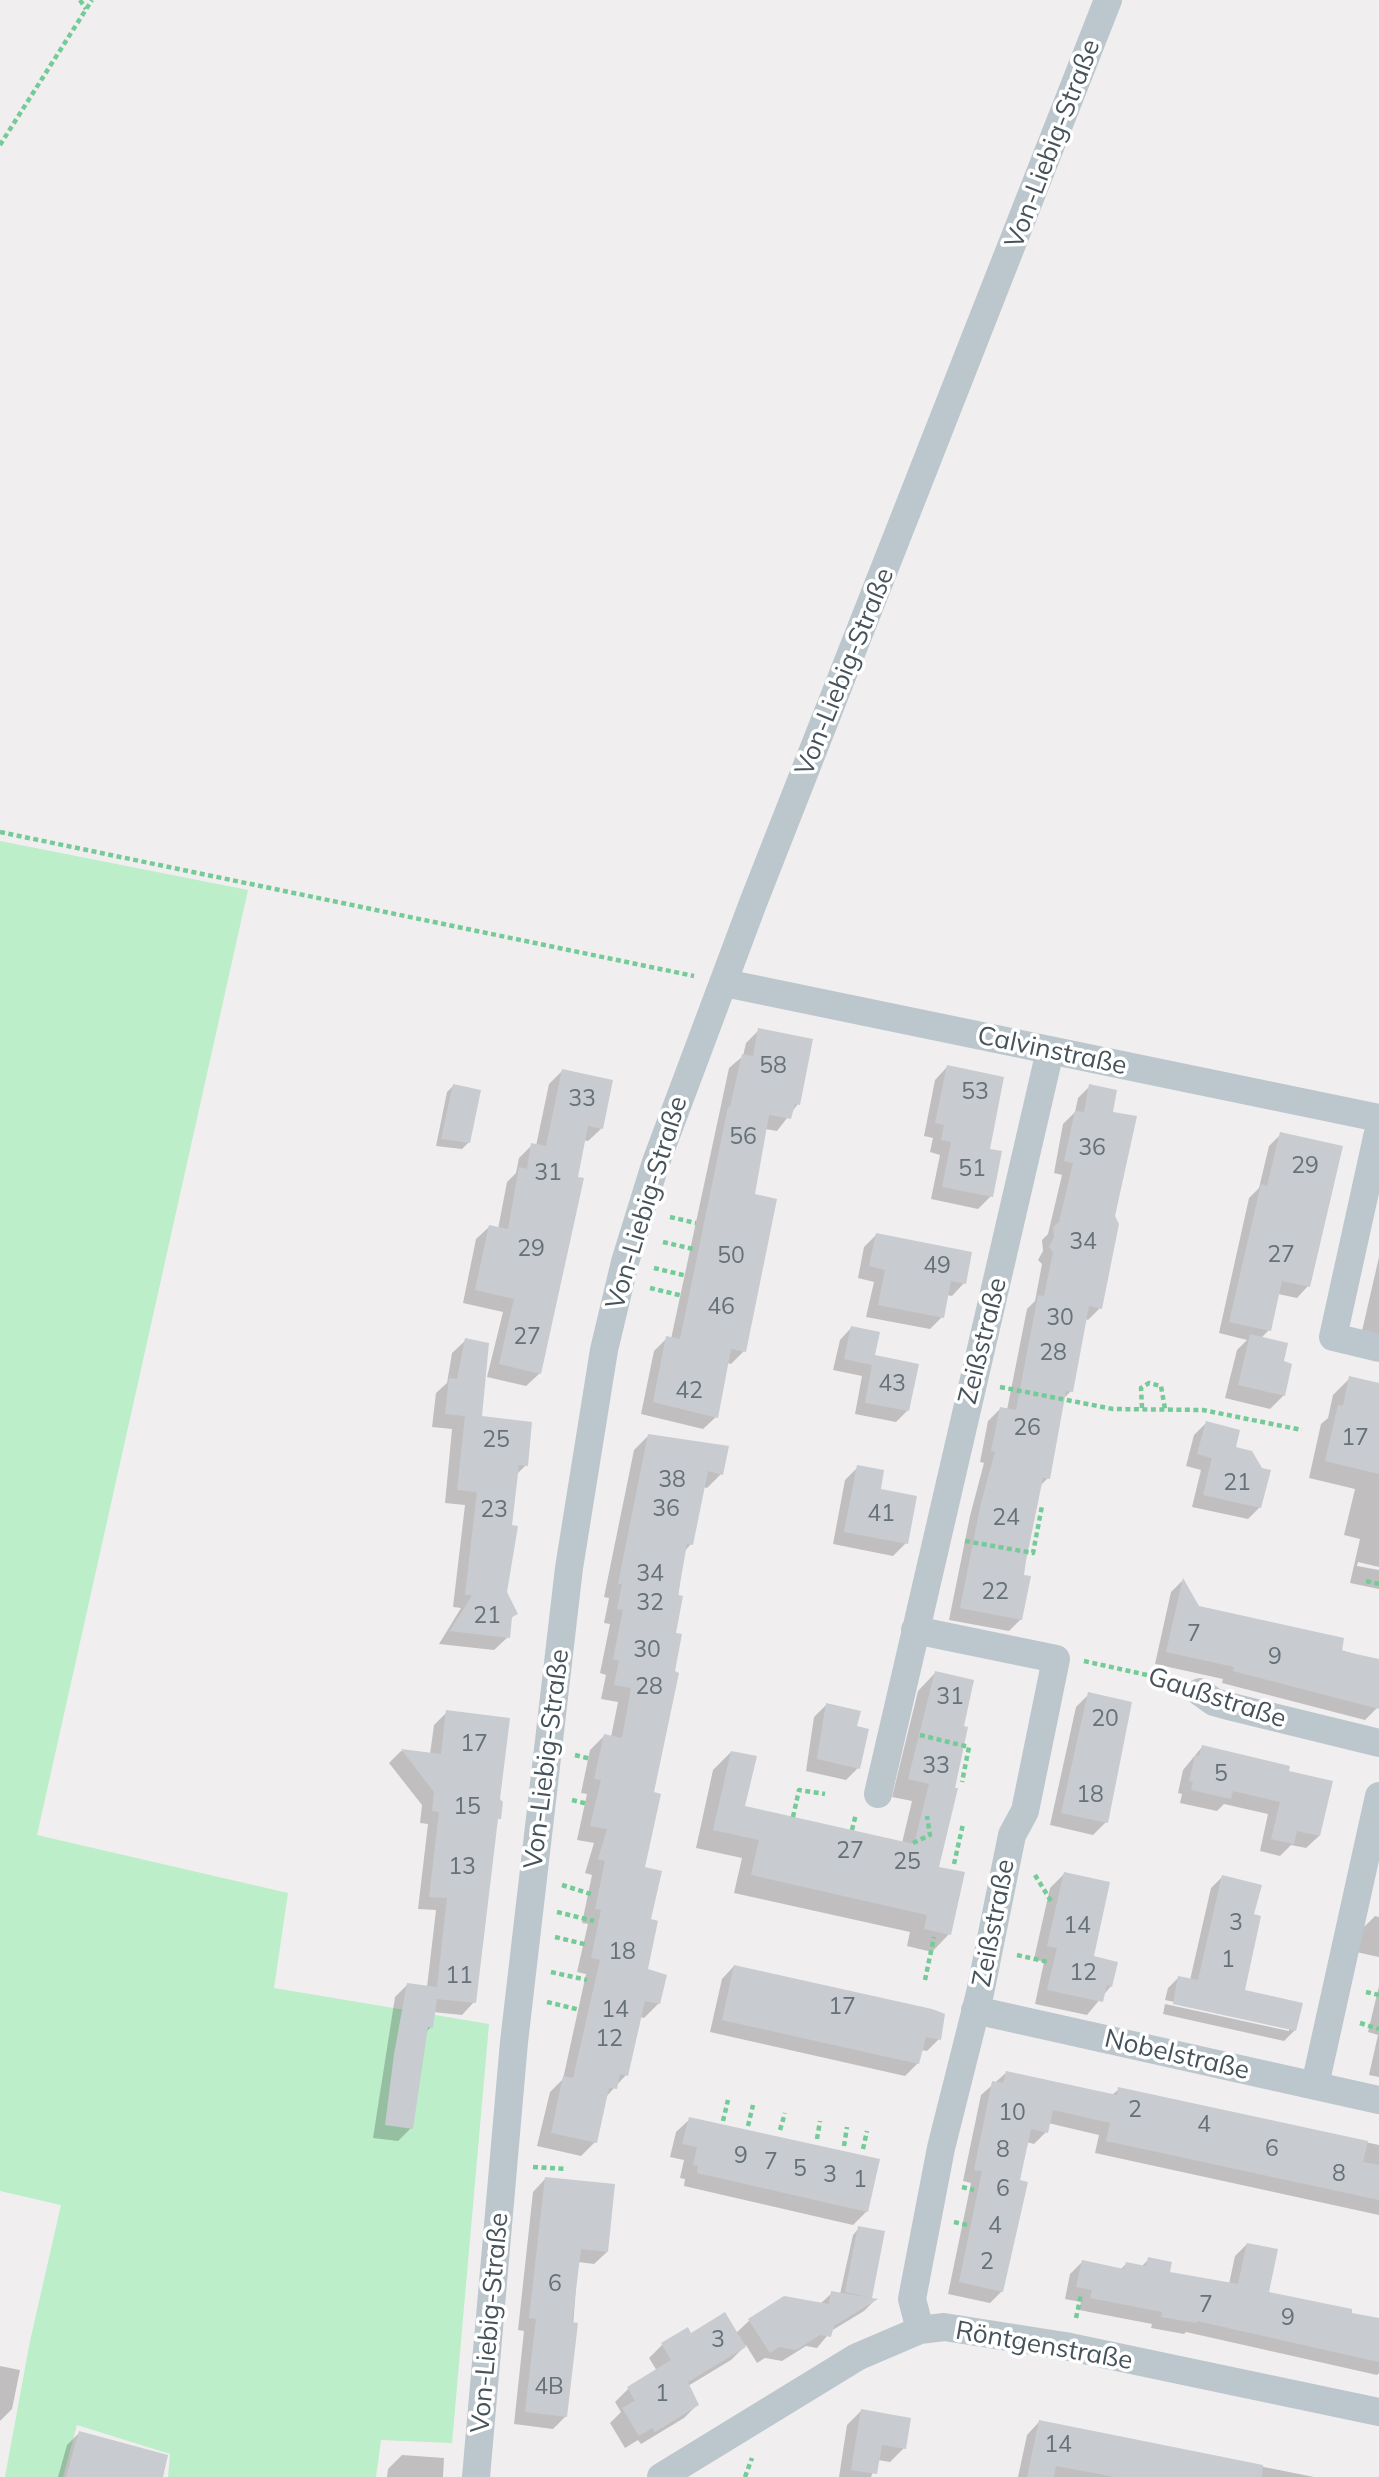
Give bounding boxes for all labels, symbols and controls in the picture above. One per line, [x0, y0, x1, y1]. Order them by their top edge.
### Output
street label: Von-Liebig-Straße [999, 35, 1107, 253]
street label: Von-Liebig-Straße [789, 564, 901, 780]
street label: Calvinstraße [975, 1020, 1129, 1082]
house number: 58 [759, 1052, 787, 1080]
house number: 53 [961, 1078, 989, 1106]
house number: 33 [568, 1085, 596, 1113]
street label: Von-Liebig-Straße [600, 1093, 694, 1313]
house number: 56 [729, 1123, 757, 1151]
house number: 36 [1078, 1134, 1106, 1162]
house number: 29 [1291, 1152, 1319, 1180]
house number: 51 [958, 1155, 986, 1183]
house number: 31 [534, 1159, 562, 1187]
house number: 34 [1069, 1228, 1097, 1256]
house number: 29 [517, 1235, 545, 1263]
house number: 27 [1267, 1241, 1295, 1269]
house number: 50 [717, 1242, 745, 1270]
house number: 49 [923, 1252, 951, 1280]
street label: Zeißstraße [952, 1275, 1014, 1407]
house number: 46 [707, 1293, 735, 1321]
house number: 30 [1046, 1304, 1074, 1332]
house number: 27 [513, 1323, 541, 1351]
house number: 28 [1039, 1339, 1067, 1367]
house number: 43 [878, 1370, 906, 1398]
house number: 42 [675, 1377, 703, 1405]
house number: 26 [1013, 1414, 1041, 1442]
house number: 17 [1341, 1424, 1369, 1452]
house number: 25 [482, 1426, 510, 1454]
house number: 38 [658, 1466, 686, 1494]
house number: 21 [1223, 1469, 1251, 1497]
house number: 36 [652, 1495, 680, 1523]
house number: 23 [480, 1496, 508, 1524]
house number: 41 [867, 1500, 895, 1528]
house number: 24 [992, 1504, 1020, 1532]
house number: 34 [636, 1560, 664, 1588]
house number: 22 [981, 1578, 1009, 1606]
house number: 32 [636, 1589, 664, 1617]
house number: 21 [473, 1602, 501, 1630]
house number: 7 [1187, 1620, 1201, 1648]
house number: 30 [633, 1636, 661, 1664]
house number: 9 [1268, 1643, 1282, 1671]
street label: Von-Liebig-Straße [518, 1647, 576, 1871]
street label: Gaußstraße [1144, 1661, 1290, 1735]
house number: 28 [635, 1673, 663, 1701]
house number: 31 [936, 1683, 964, 1711]
house number: 20 [1091, 1705, 1119, 1733]
house number: 17 [460, 1730, 488, 1758]
house number: 33 [922, 1752, 950, 1780]
house number: 5 [1214, 1760, 1228, 1788]
house number: 18 [1076, 1781, 1104, 1809]
house number: 15 [453, 1793, 481, 1821]
house number: 27 [836, 1837, 864, 1865]
house number: 25 [893, 1848, 921, 1876]
house number: 13 [448, 1853, 476, 1881]
street label: Zeißstraße [966, 1857, 1022, 1989]
house number: 3 [1229, 1909, 1243, 1937]
house number: 14 [1063, 1912, 1091, 1940]
house number: 18 [608, 1938, 636, 1966]
house number: 1 [1221, 1946, 1235, 1974]
house number: 12 [1069, 1959, 1097, 1987]
house number: 11 [445, 1962, 473, 1990]
house number: 17 [828, 1993, 856, 2021]
house number: 14 [601, 1996, 629, 2024]
street label: Nobelstraße [1102, 2023, 1252, 2087]
house number: 12 [595, 2025, 623, 2053]
house number: 2 [1128, 2096, 1142, 2124]
house number: 10 [998, 2099, 1026, 2127]
house number: 4 [1197, 2111, 1211, 2139]
house number: 6 [1265, 2135, 1279, 2163]
house number: 8 [996, 2136, 1010, 2164]
house number: 9 [734, 2142, 748, 2170]
house number: 7 [764, 2148, 778, 2176]
house number: 5 [793, 2155, 807, 2183]
house number: 8 [1332, 2160, 1346, 2188]
house number: 3 [823, 2161, 837, 2189]
house number: 1 [853, 2166, 867, 2194]
house number: 6 [996, 2175, 1010, 2203]
street label: Von-Liebig-Straße [465, 2211, 515, 2435]
house number: 4 [988, 2212, 1002, 2240]
house number: 2 [980, 2248, 994, 2276]
house number: 6 [548, 2270, 562, 2298]
house number: 7 [1199, 2291, 1213, 2319]
house number: 9 [1281, 2304, 1295, 2332]
street label: Röntgenstraße [953, 2315, 1135, 2377]
house number: 3 [711, 2326, 725, 2354]
house number: 4B [534, 2373, 564, 2401]
house number: 1 [655, 2380, 669, 2408]
house number: 14 [1044, 2431, 1072, 2459]

